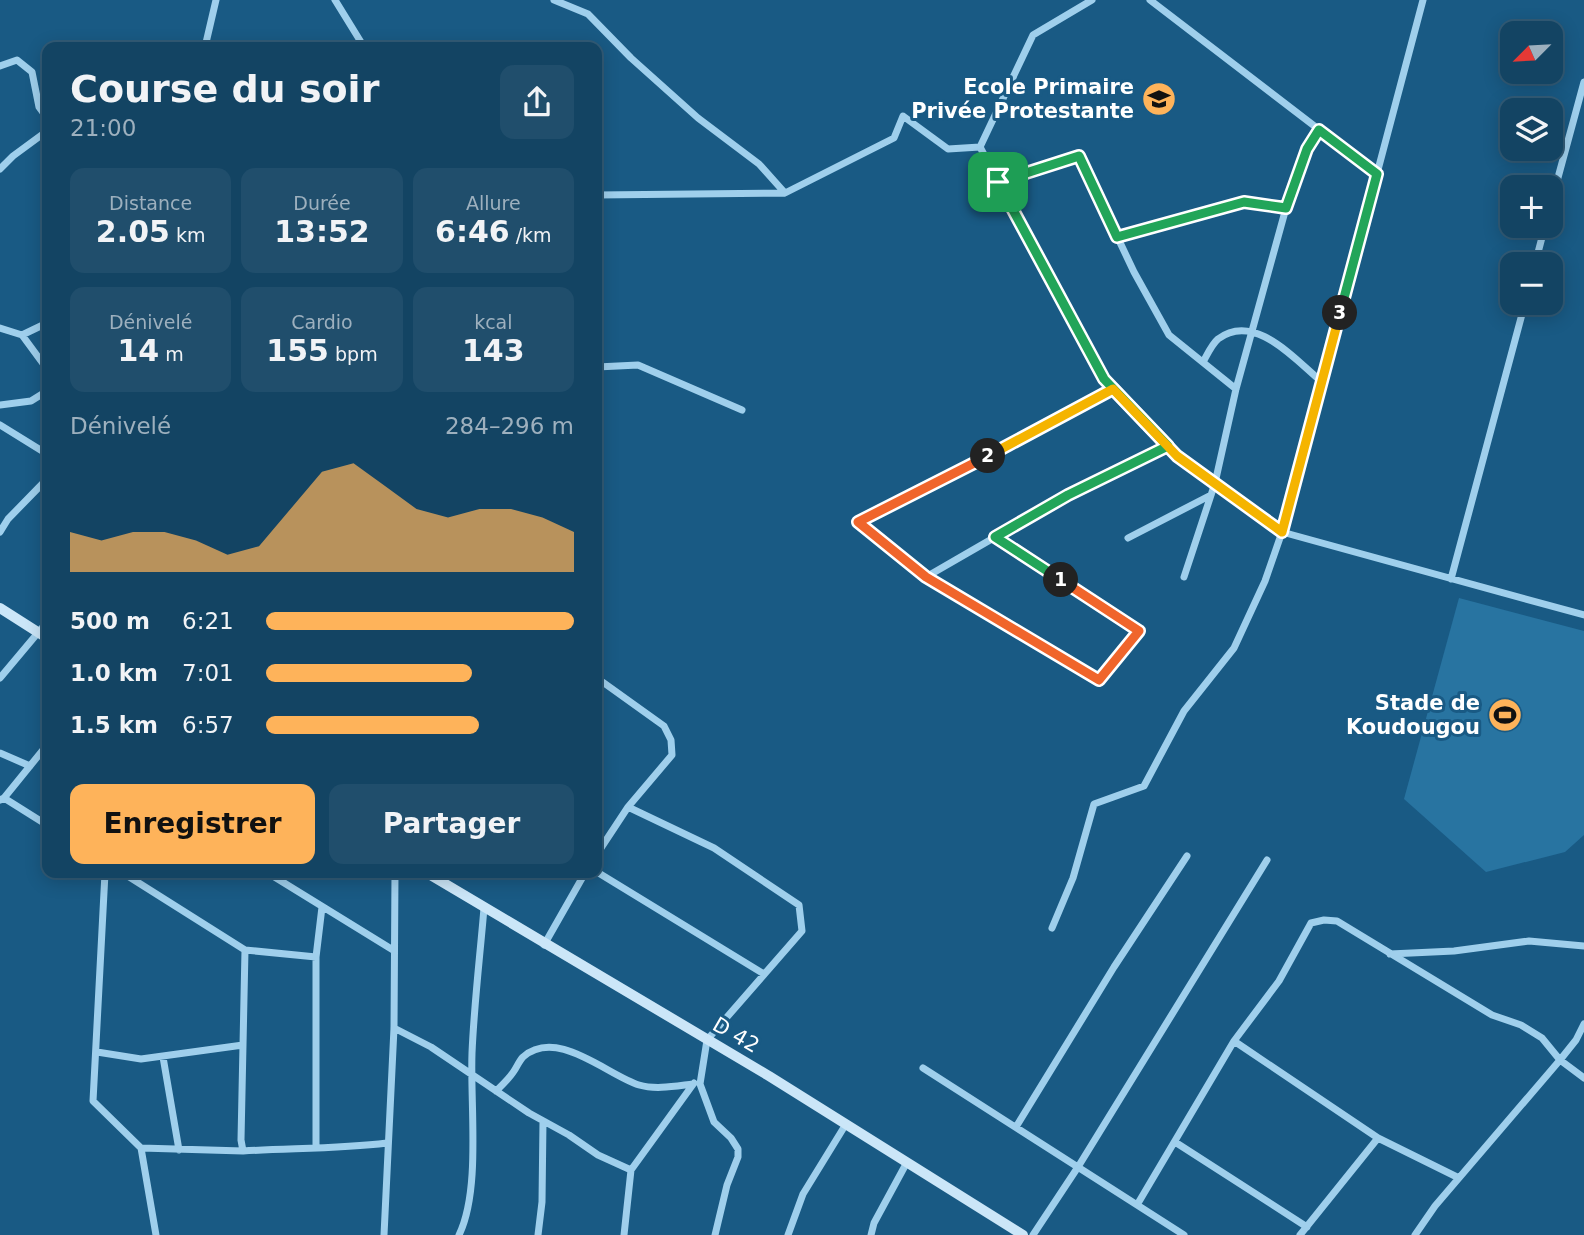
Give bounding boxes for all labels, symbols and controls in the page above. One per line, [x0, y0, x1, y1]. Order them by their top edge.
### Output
north arrow [1500, 21, 1563, 84]
map controls [1500, 21, 1563, 315]
button: share [500, 65, 574, 139]
text: Course du soir [70, 67, 379, 111]
place label: Ecole Primaire Privée Protestante [911, 75, 1134, 123]
school or university icon: Ecole Primaire Privée Protestante [1140, 80, 1178, 118]
button: layers [1500, 98, 1563, 161]
text: 21:00 [70, 115, 136, 141]
pin [968, 152, 1028, 212]
icon: arrive [979, 163, 1017, 201]
button: + [1500, 175, 1563, 238]
text: Distance [109, 192, 192, 214]
text: Durée [293, 192, 351, 214]
text: Allure [466, 192, 521, 214]
text: 2.05 [96, 214, 170, 249]
text: 13:52 [274, 214, 370, 249]
text: 6:46 [435, 214, 510, 249]
text: km [170, 224, 205, 246]
text: /km [510, 224, 552, 246]
button: − [1500, 252, 1563, 315]
pin: 3 [1322, 296, 1358, 330]
text: 3 [1333, 301, 1346, 323]
text: Dénivelé [109, 311, 192, 333]
text: Cardio [291, 311, 353, 333]
text: kcal [474, 311, 513, 333]
text: 14 [118, 333, 159, 368]
text: 155 [266, 333, 329, 368]
text: 143 [462, 333, 525, 368]
text: m [159, 343, 184, 365]
text: bpm [329, 343, 378, 365]
text: Dénivelé [70, 413, 171, 439]
text: 284–296 m [445, 413, 574, 439]
pin: 2 [970, 438, 1006, 474]
text: 2 [981, 444, 994, 466]
pin: 1 [1044, 562, 1078, 598]
text: 1 [1054, 568, 1067, 590]
text: 500 m [70, 608, 150, 634]
text: 6:21 [182, 608, 234, 634]
text: 1.0 km [70, 660, 158, 686]
text: 7:01 [182, 660, 234, 686]
place label: Stade de Koudougou [1346, 691, 1480, 739]
sports icon: Stade de Koudougou [1486, 696, 1524, 734]
text: 1.5 km [70, 712, 158, 738]
text: 6:57 [182, 712, 234, 738]
button: Enregistrer [70, 784, 315, 864]
button: Partager [329, 784, 574, 864]
street label: D 42 [709, 1012, 763, 1058]

